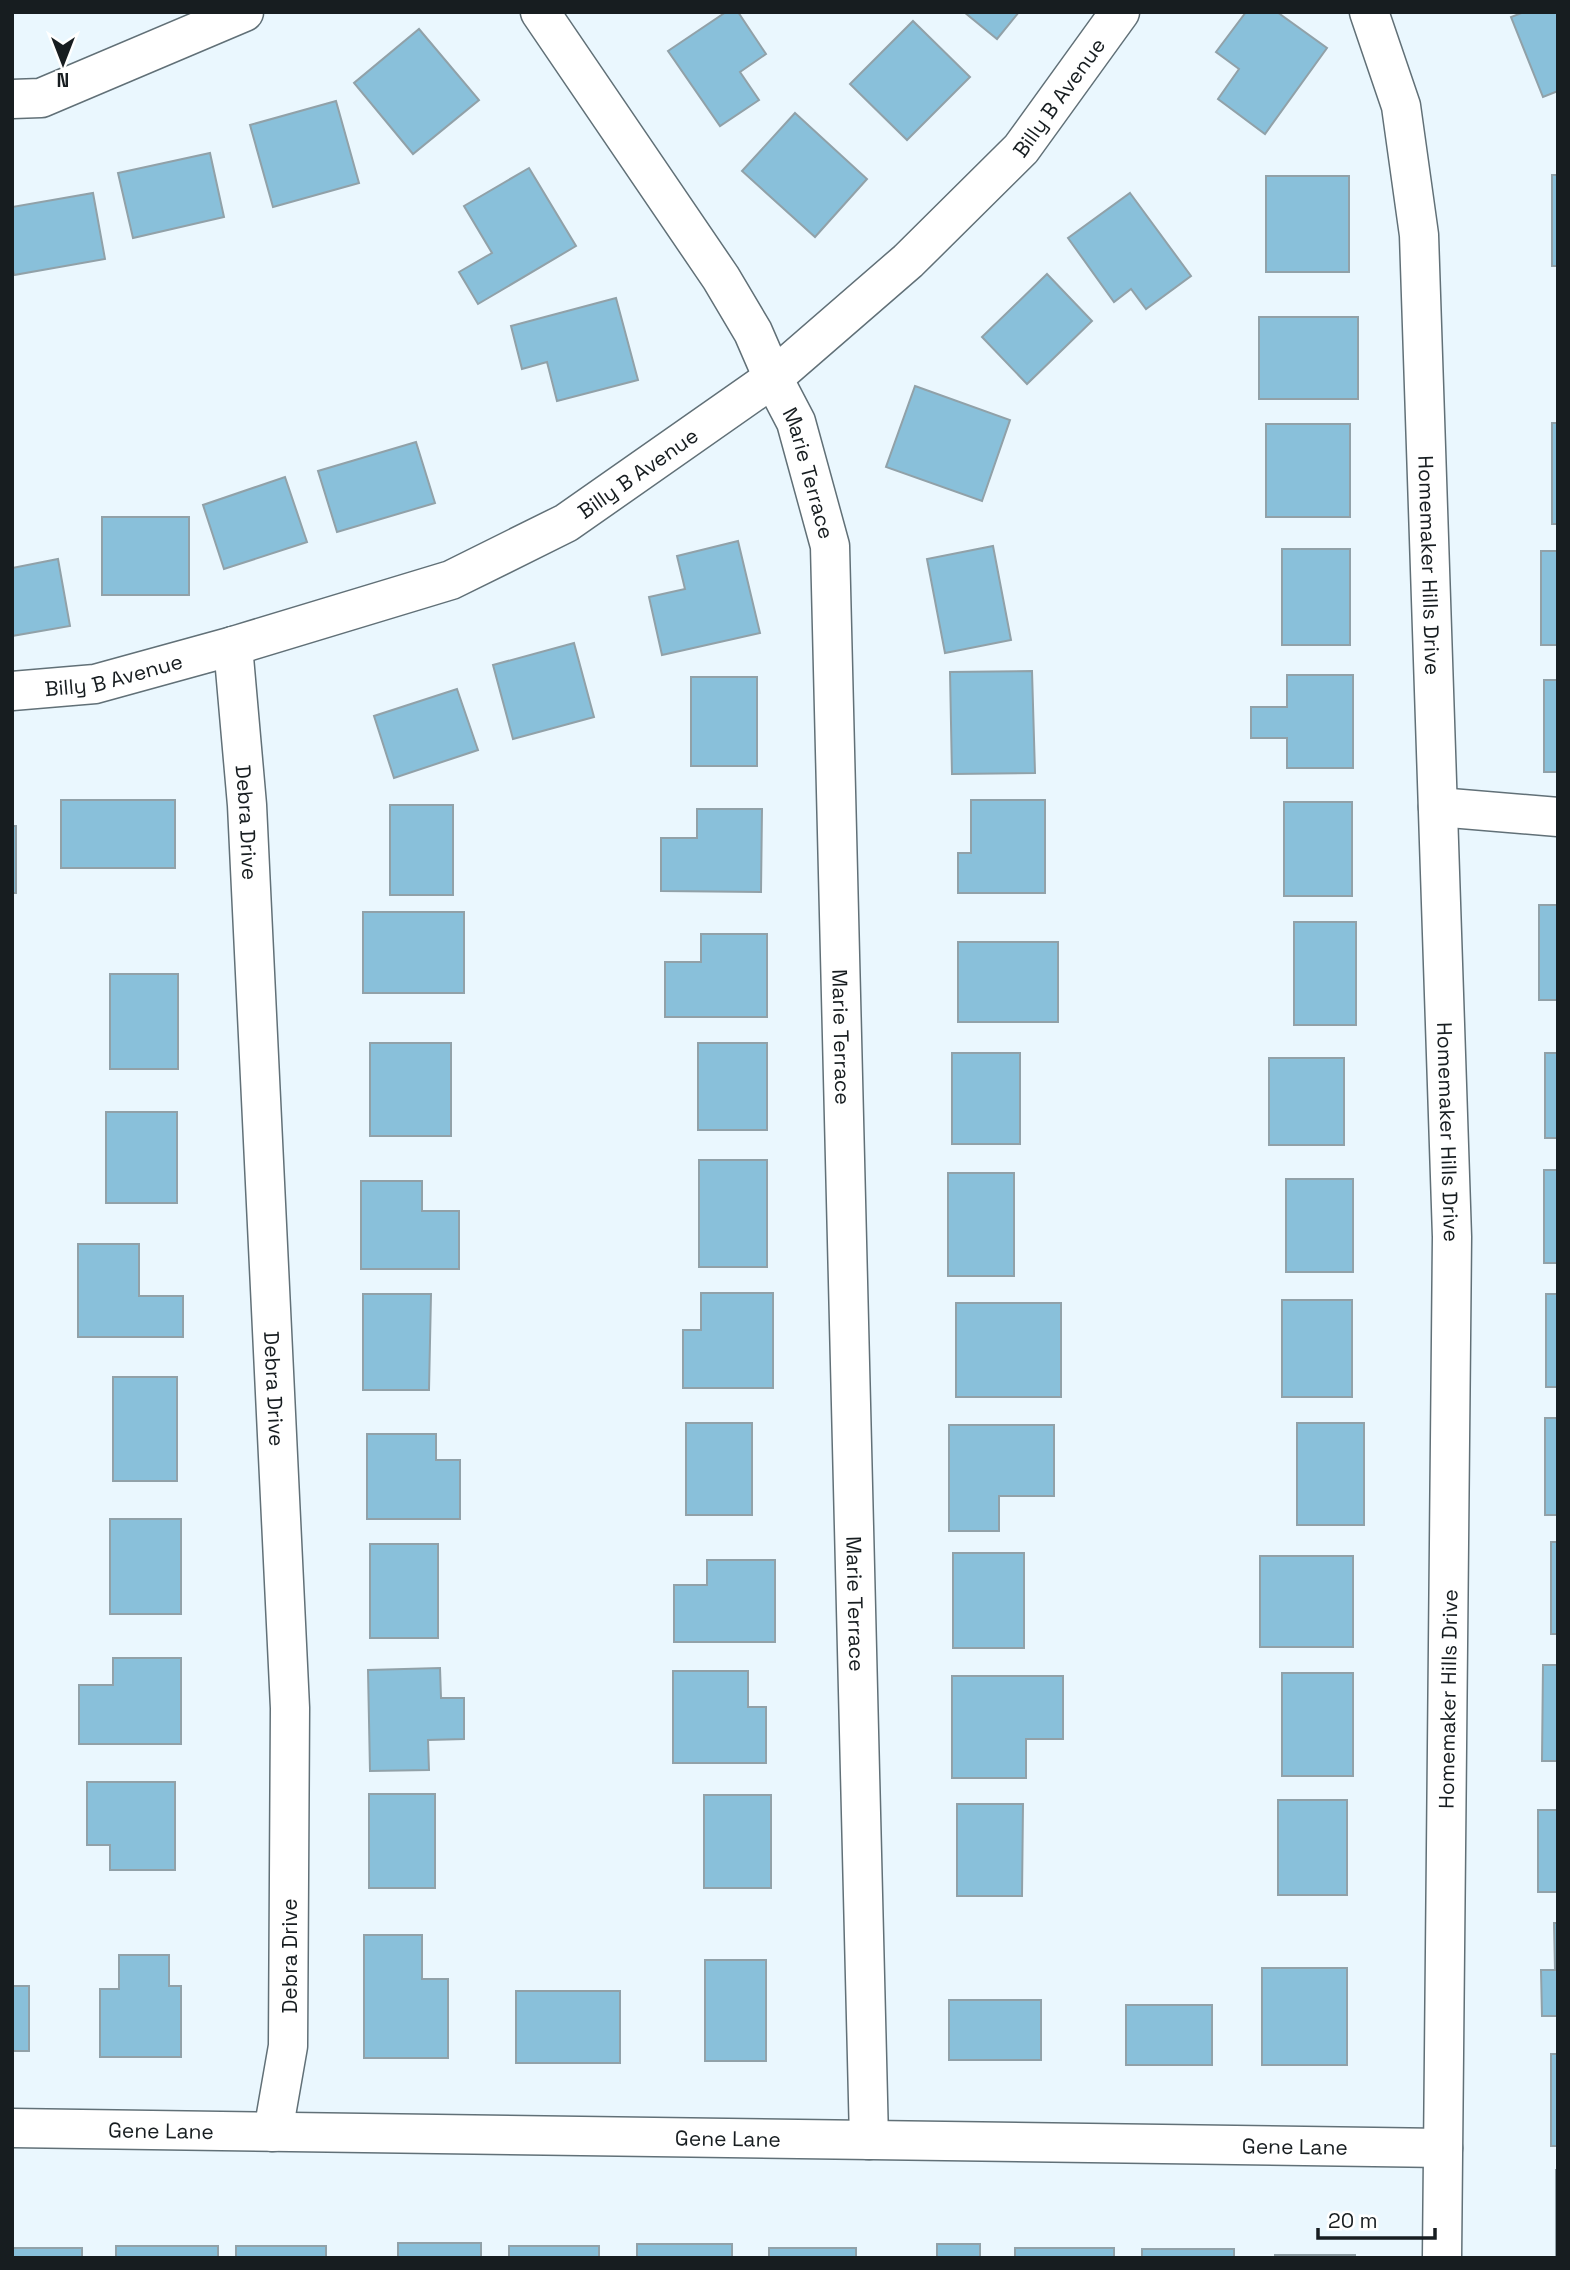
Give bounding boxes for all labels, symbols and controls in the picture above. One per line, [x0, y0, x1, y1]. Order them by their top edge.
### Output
north arrow [28, 28, 98, 98]
street label: Billy B Avenue [1006, 32, 1111, 162]
text: N [57, 67, 69, 92]
street label: Marie Terrace [777, 402, 841, 542]
street label: Billy B Avenue [572, 421, 703, 524]
street label: Homemaker Hills Drive [1413, 455, 1447, 676]
street label: Billy B Avenue [43, 647, 185, 702]
street label: Debra Drive [230, 764, 264, 881]
street label: Marie Terrace [827, 969, 857, 1105]
street label: Homemaker Hills Drive [1431, 1022, 1466, 1242]
street label: Debra Drive [259, 1330, 291, 1447]
street label: Marie Terrace [841, 1536, 871, 1672]
street label: Homemaker Hills Drive [1433, 1589, 1463, 1809]
street label: Debra Drive [276, 1898, 303, 2014]
street label: Gene Lane [108, 2116, 214, 2144]
street label: Gene Lane [675, 2124, 781, 2152]
street label: Gene Lane [1242, 2132, 1348, 2160]
scale bar [1318, 2196, 1435, 2240]
text: 20 m [1328, 2207, 1378, 2234]

